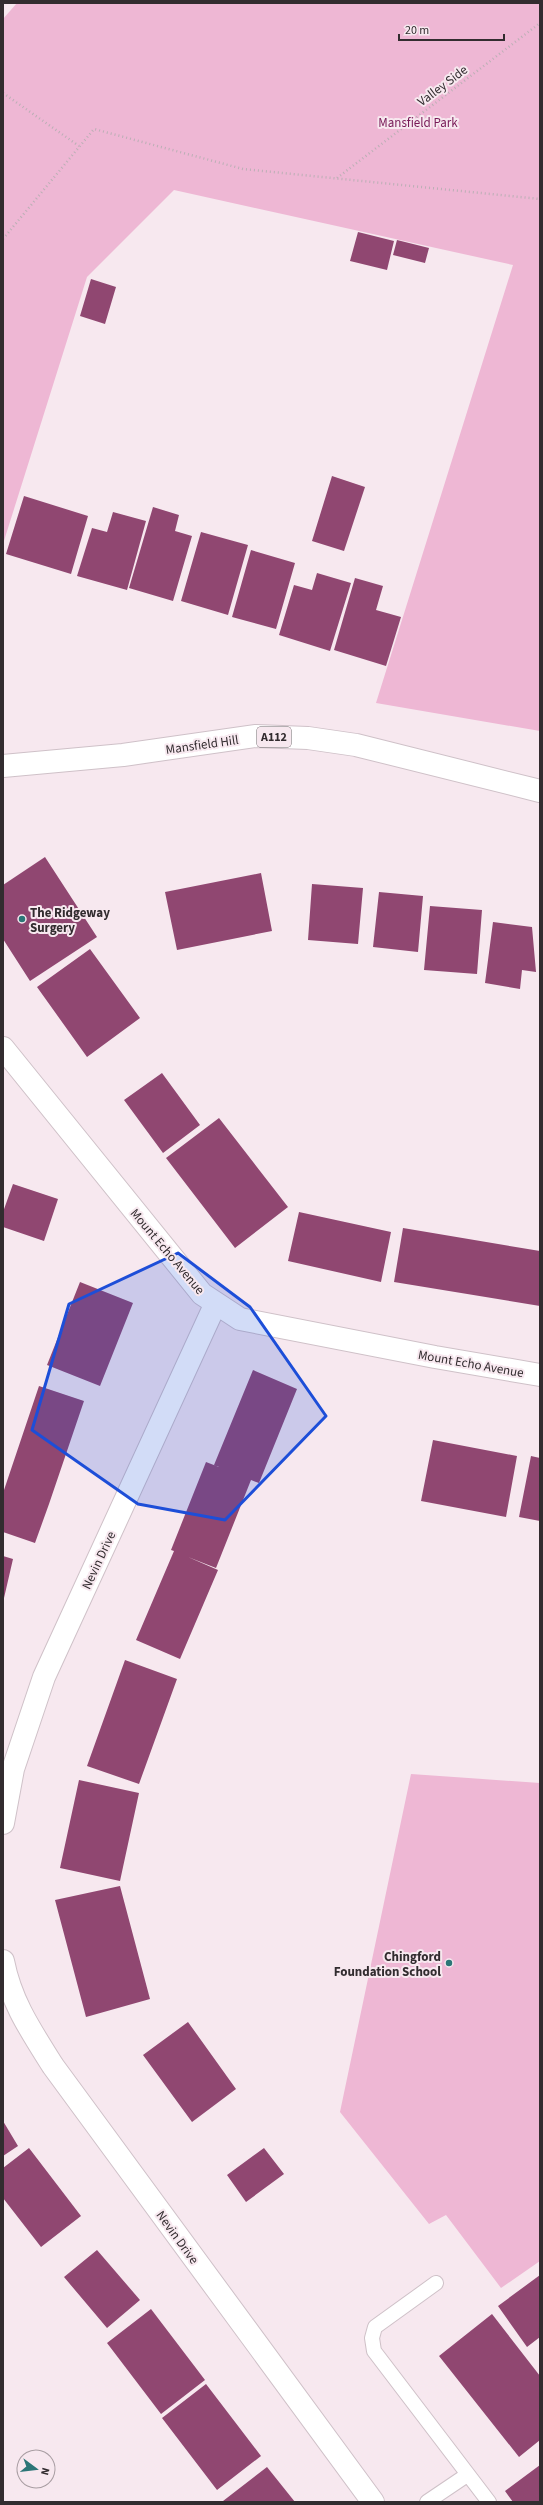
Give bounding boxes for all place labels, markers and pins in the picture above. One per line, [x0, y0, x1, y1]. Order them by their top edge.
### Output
place label: The Ridgeway Surgery [30, 904, 110, 937]
marker: The Ridgeway Surgery [17, 914, 27, 924]
place label: Chingford Foundation School [334, 1948, 441, 1981]
marker: Chingford Foundation School [444, 1958, 454, 1968]

